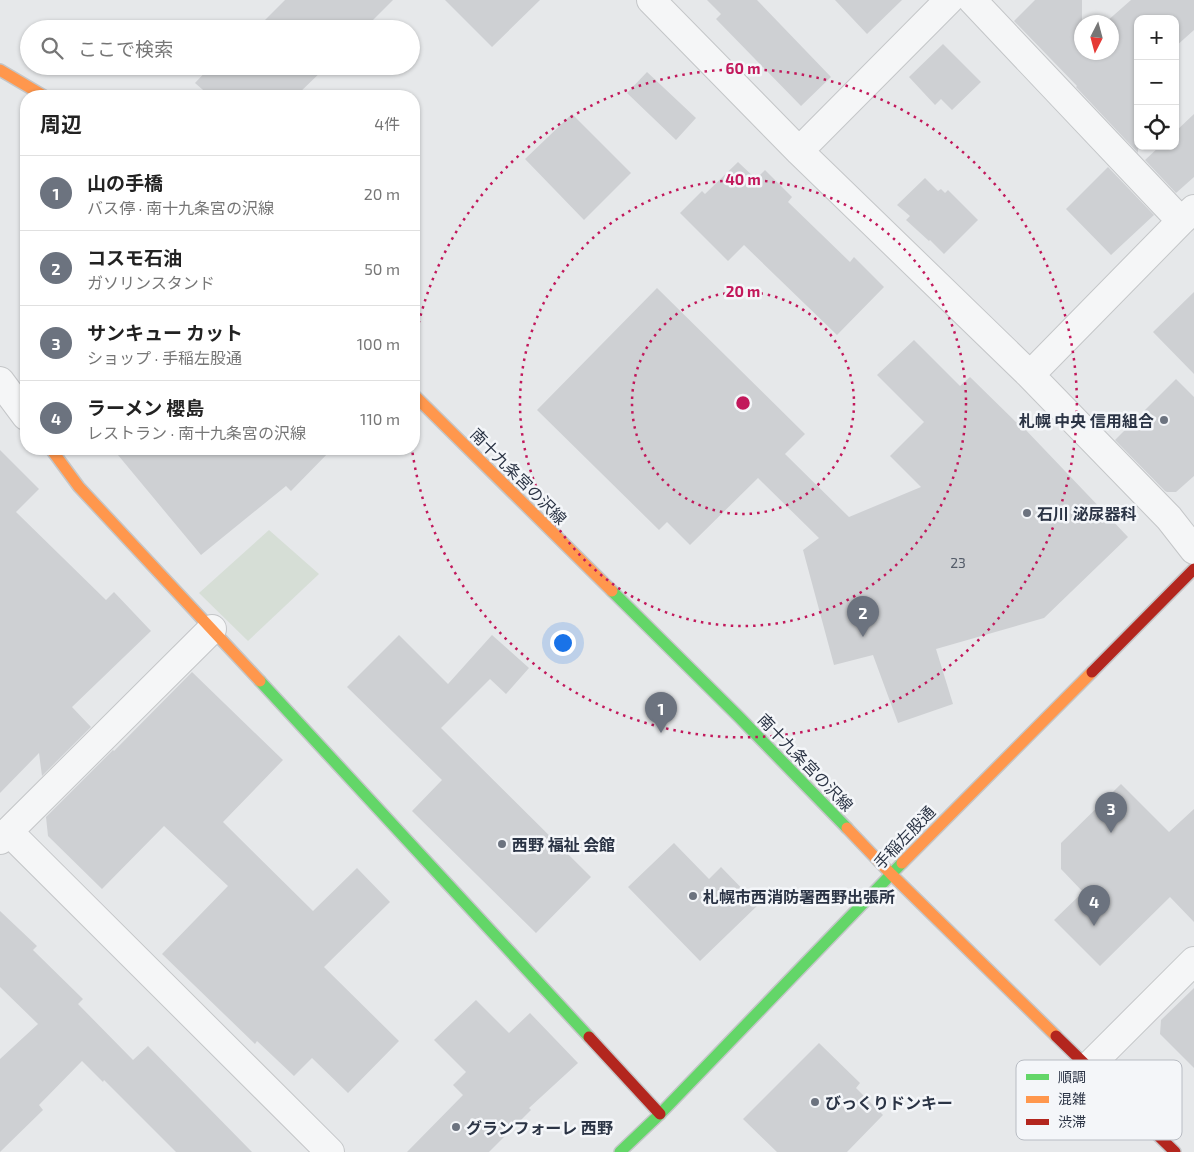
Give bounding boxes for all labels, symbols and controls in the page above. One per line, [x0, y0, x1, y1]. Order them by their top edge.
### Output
north arrow [1074, 15, 1119, 60]
map controls [1134, 15, 1179, 150]
button: + [1134, 15, 1179, 60]
search box [20, 20, 420, 75]
icon: search [38, 34, 66, 62]
text: ここで検索 [78, 37, 173, 60]
text: 60 m [726, 59, 760, 77]
button: − [1134, 60, 1179, 105]
button: locate [1134, 105, 1179, 150]
text: 周辺 [40, 111, 82, 136]
text: 4件 [374, 114, 400, 133]
text: 40 m [725, 170, 761, 188]
text: 山の手橋 [87, 171, 163, 194]
text: 1 [53, 184, 59, 203]
text: 20 m [364, 184, 400, 203]
text: バス停 · 南十九条宮の沢線 [87, 198, 274, 217]
text: コスモ石油 [87, 246, 182, 269]
text: 2 [51, 259, 61, 278]
text: 50 m [364, 259, 400, 278]
text: ガソリンスタンド [87, 273, 215, 292]
text: 20 m [726, 282, 760, 300]
text: サンキュー カット [87, 321, 243, 344]
text: 3 [51, 334, 61, 353]
text: 100 m [357, 334, 400, 353]
text: ショップ · 手稲左股通 [87, 348, 242, 367]
centre of rings [734, 394, 752, 412]
text: ラーメン 櫻島 [87, 396, 204, 419]
text: 4 [51, 409, 61, 428]
text: 110 m [360, 409, 400, 428]
place label: 札幌 中央 信用組合 [1019, 411, 1154, 430]
marker: 札幌 中央 信用組合 [1158, 414, 1170, 426]
text: レストラン · 南十九条宮の沢線 [87, 423, 306, 442]
street label: 南十九条宮の沢線 [467, 424, 571, 528]
place label: 石川 泌尿器科 [1037, 504, 1136, 523]
marker: 石川 泌尿器科 [1021, 507, 1033, 519]
house number: 23 [950, 554, 966, 571]
pin: 2 [847, 596, 879, 637]
your location [550, 630, 576, 656]
pin: 1 [645, 692, 677, 733]
street label: 南十九条宮の沢線 [755, 709, 857, 815]
pin: 3 [1095, 792, 1127, 833]
street label: 手稲左股通 [869, 802, 939, 872]
place label: 西野 福祉 会館 [512, 835, 615, 854]
marker: 西野 福祉 会館 [496, 838, 508, 850]
pin: 4 [1078, 885, 1110, 926]
place label: 札幌市西消防署西野出張所 [703, 887, 895, 906]
marker: 札幌市西消防署西野出張所 [687, 890, 699, 902]
legend [1016, 1060, 1182, 1140]
text: 順調 [1058, 1068, 1086, 1085]
text: 混雑 [1058, 1090, 1086, 1107]
place label: びっくりドンキー [825, 1093, 953, 1112]
marker: びっくりドンキー [809, 1096, 821, 1108]
text: 渋滞 [1058, 1113, 1086, 1130]
place label: グランフォーレ 西野 [466, 1118, 613, 1137]
marker: グランフォーレ 西野 [450, 1121, 462, 1133]

